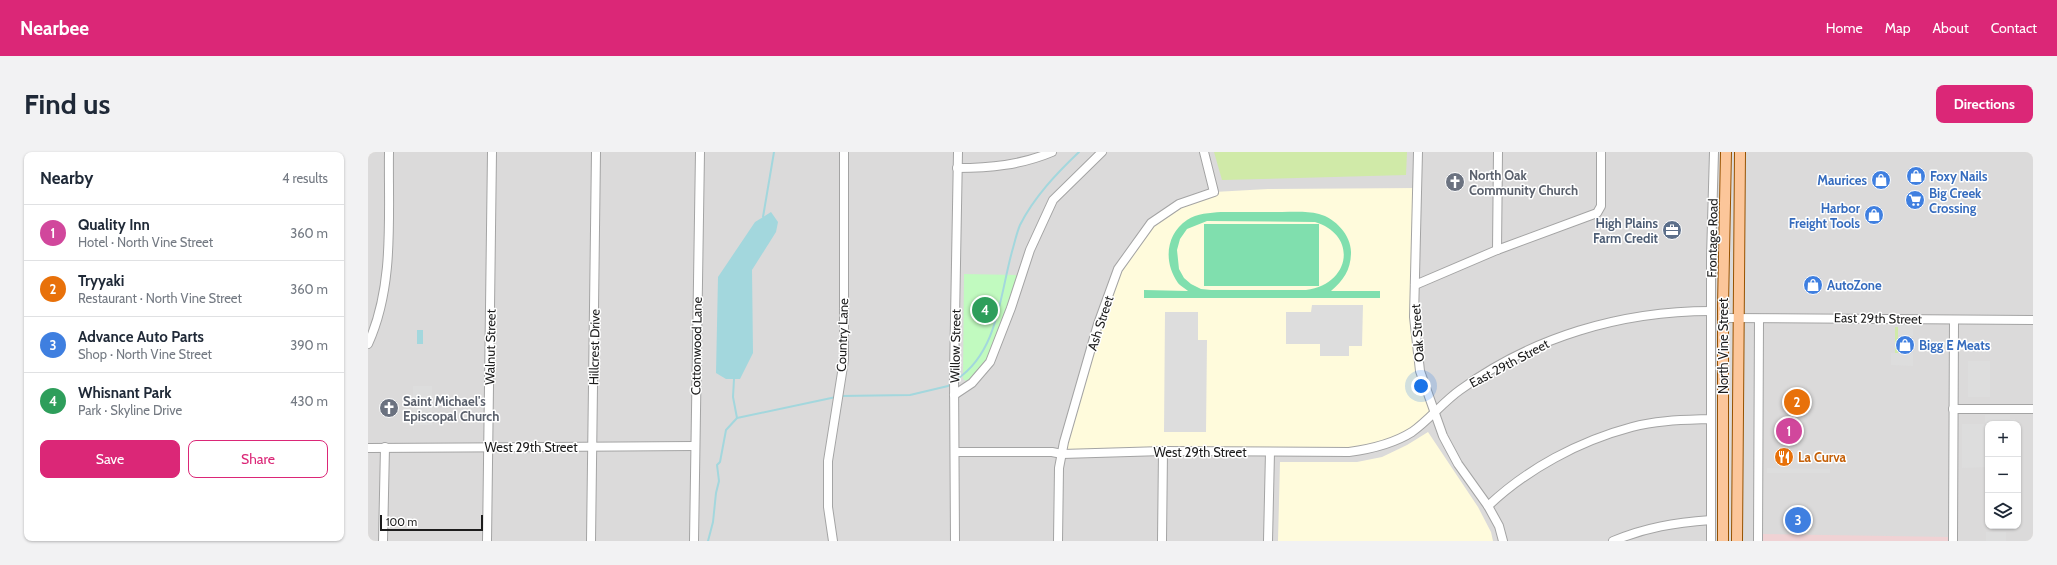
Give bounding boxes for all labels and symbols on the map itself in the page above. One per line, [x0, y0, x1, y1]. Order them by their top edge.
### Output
shop icon: Foxy Nails [1905, 165, 1927, 187]
place label: North Oak Community Church [1469, 167, 1578, 198]
place label: Foxy Nails [1930, 168, 1988, 184]
shop icon: Maurices [1870, 169, 1892, 191]
church icon: North Oak Community Church [1444, 171, 1466, 193]
place label: Maurices [1817, 172, 1867, 188]
place label: Big Creek Crossing [1929, 185, 1982, 216]
supermarket icon: Big Creek Crossing [1904, 189, 1926, 211]
street label: Frontage Road [1703, 198, 1721, 278]
place label: Harbor Freight Tools [1789, 200, 1861, 231]
shop icon: Harbor Freight Tools [1863, 204, 1885, 226]
place label: High Plains Farm Credit [1593, 215, 1659, 246]
office icon: High Plains Farm Credit [1661, 219, 1683, 241]
shop icon: AutoZone [1802, 274, 1824, 296]
place label: AutoZone [1827, 277, 1882, 293]
street label: Ash Street [1084, 293, 1117, 352]
pin: 4 [972, 295, 998, 325]
street label: Cottonwood Lane [687, 296, 705, 395]
street label: North Vine Street [1715, 297, 1731, 394]
street label: Country Lane [833, 298, 851, 372]
street label: Oak Street [1407, 303, 1427, 363]
street label: Walnut Street [481, 308, 499, 385]
street label: Hillcrest Drive [585, 308, 603, 385]
street label: Willow Street [946, 308, 964, 383]
street label: East 29th Street [1834, 309, 1923, 327]
shop icon: Bigg E Meats [1894, 334, 1916, 356]
street label: East 29th Street [1466, 335, 1552, 391]
place label: Bigg E Meats [1919, 337, 1991, 353]
your location [1411, 376, 1431, 396]
pin: 2 [1784, 387, 1810, 417]
place label: Saint Michael's Episcopal Church [403, 393, 499, 424]
church icon: Saint Michael's Episcopal Church [378, 397, 400, 419]
pin: 1 [1776, 416, 1802, 446]
street label: West 29th Street [484, 439, 578, 455]
street label: West 29th Street [1153, 444, 1247, 460]
restaurant icon: La Curva [1773, 446, 1795, 468]
place label: La Curva [1798, 449, 1847, 465]
pin: 3 [1785, 505, 1811, 535]
scale bar [380, 513, 483, 532]

